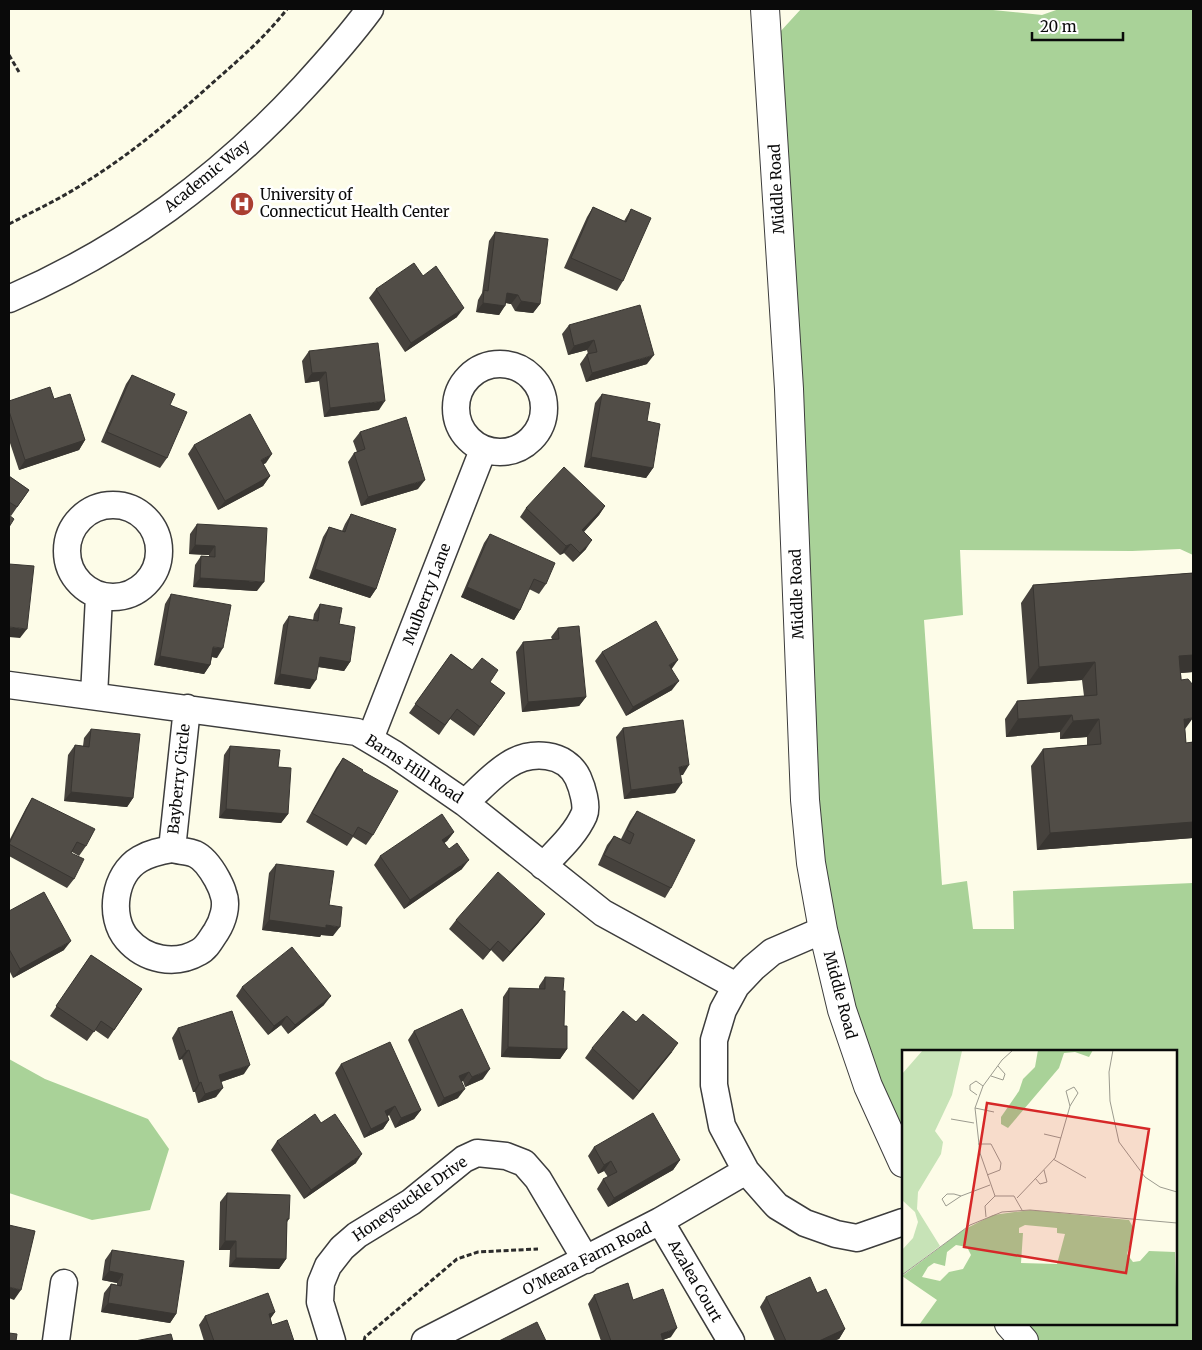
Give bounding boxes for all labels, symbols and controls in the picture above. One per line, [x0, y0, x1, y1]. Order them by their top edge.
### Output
scale bar [1032, 10, 1123, 42]
text: 20 m [1040, 17, 1077, 36]
street label: Academic Way [159, 135, 254, 217]
street label: Middle Road [765, 143, 788, 235]
place label: University of Connecticut Health Center [260, 185, 450, 221]
hospital icon: University of Connecticut Health Center [229, 191, 255, 217]
street label: Mulberry Lane [398, 540, 455, 647]
street label: Middle Road [785, 549, 808, 639]
street label: Bayberry Circle [163, 723, 194, 835]
street label: Barns Hill Road [362, 730, 466, 807]
street label: Middle Road [820, 949, 861, 1041]
inset map [902, 1050, 1177, 1325]
street label: Honeysuckle Drive [349, 1152, 471, 1245]
street label: O'Meara Farm Road [519, 1218, 654, 1299]
street label: Azalea Court [664, 1235, 727, 1325]

